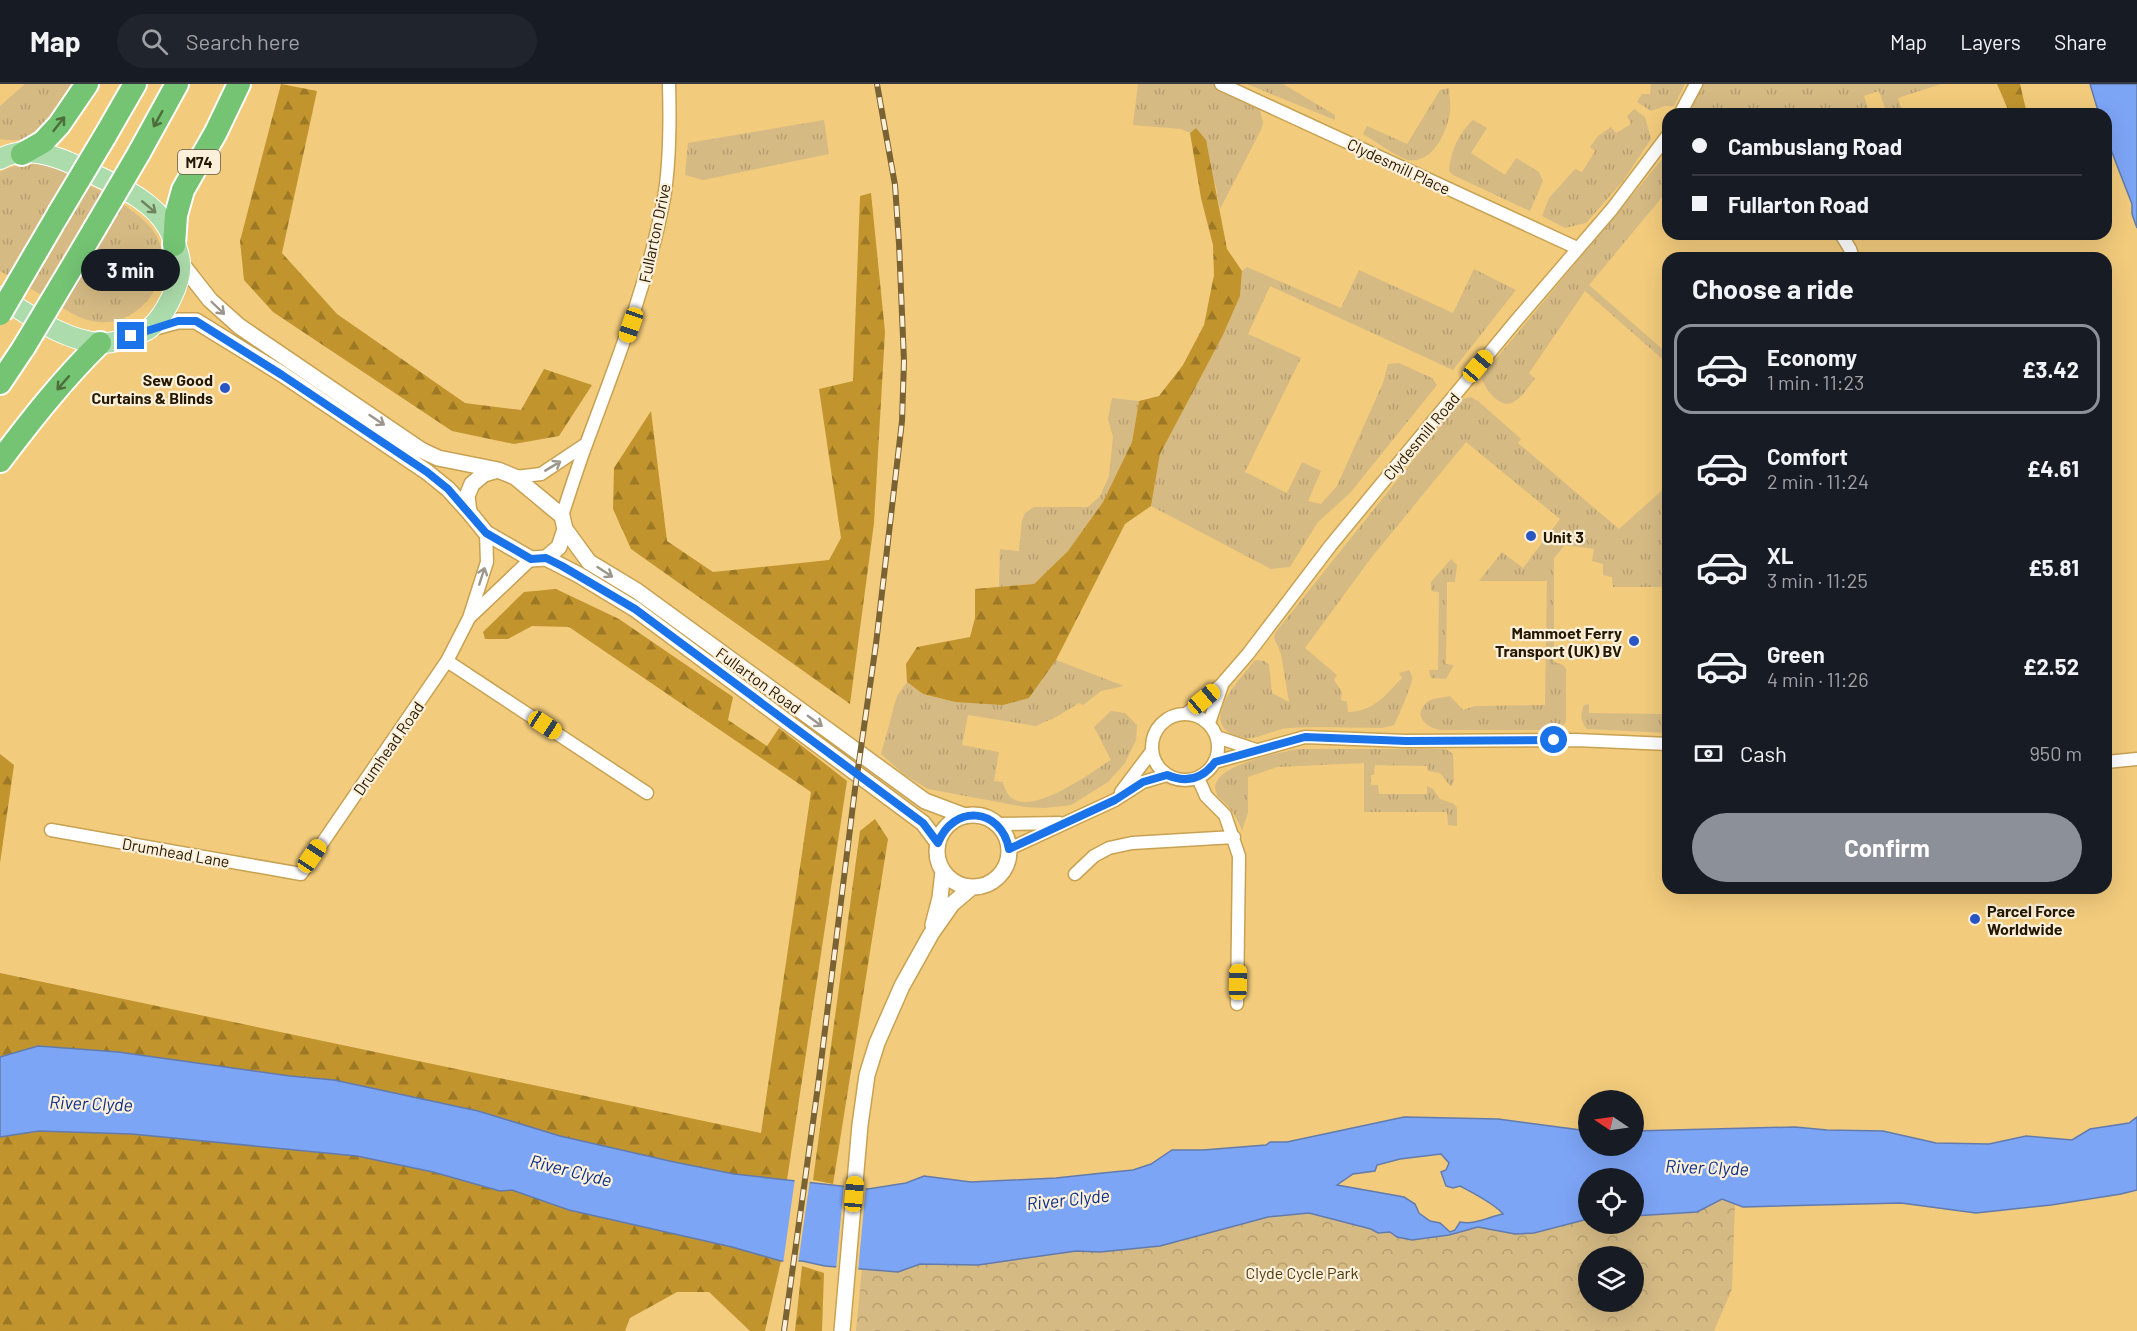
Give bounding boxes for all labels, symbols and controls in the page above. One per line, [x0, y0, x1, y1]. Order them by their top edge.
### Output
search box [117, 14, 537, 68]
text: Map [30, 24, 81, 58]
icon: search [138, 25, 171, 58]
text: Search here [186, 28, 300, 54]
text: Map [1890, 29, 1927, 54]
text: Layers [1960, 29, 2021, 54]
text: Share [2054, 29, 2107, 54]
one-way arrow [152, 109, 163, 127]
one-way arrow [52, 116, 65, 132]
text: Cambuslang Road [1728, 133, 1902, 159]
street label: Clydesmill Place [1345, 134, 1453, 198]
road number: M74 [178, 150, 220, 174]
street label: Fullarton Drive [634, 182, 674, 284]
text: Fullarton Road [1728, 191, 1869, 217]
one-way arrow [141, 200, 157, 213]
callout: 3 min [82, 249, 180, 291]
text: 3 min [107, 258, 154, 282]
text: Choose a ride [1692, 272, 1854, 304]
one-way arrow [210, 301, 225, 315]
car [617, 305, 645, 345]
route end [117, 322, 144, 349]
icon: car [1695, 342, 1749, 396]
text: Economy [1767, 344, 1857, 370]
car [1460, 346, 1496, 386]
text: £3.42 [2022, 356, 2079, 382]
place label: Sew Good Curtains & Blinds [92, 370, 213, 407]
text: 1 min · 11:23 [1767, 370, 1864, 394]
one-way arrow [56, 375, 70, 390]
marker: Sew Good Curtains & Blinds [218, 381, 232, 395]
street label: Clydesmill Road [1379, 388, 1463, 484]
one-way arrow [368, 414, 385, 426]
icon: car [1695, 441, 1749, 495]
text: Comfort [1767, 443, 1848, 469]
text: £4.61 [2027, 455, 2079, 481]
one-way arrow [544, 460, 561, 472]
text: 2 min · 11:24 [1767, 469, 1869, 493]
place label: Unit 3 [1543, 527, 1584, 546]
marker: Unit 3 [1524, 529, 1538, 543]
icon: car [1695, 540, 1749, 594]
text: XL [1767, 542, 1793, 568]
text: £5.81 [2028, 554, 2079, 580]
one-way arrow [596, 566, 613, 578]
one-way arrow [477, 567, 488, 586]
text: 3 min · 11:25 [1767, 568, 1868, 592]
place label: Mammoet Ferry Transport (UK) BV [1495, 623, 1622, 660]
marker: Mammoet Ferry Transport (UK) BV [1627, 634, 1641, 648]
icon: car [1695, 639, 1749, 693]
text: Green [1767, 641, 1825, 667]
street label: Fullarton Road [713, 643, 805, 717]
text: £2.52 [2023, 653, 2079, 679]
text: 4 min · 11:26 [1767, 667, 1869, 691]
car [1184, 681, 1224, 717]
street label: Drumhead Road [349, 698, 427, 798]
car [525, 708, 565, 742]
one-way arrow [807, 715, 823, 727]
route start [1540, 726, 1567, 753]
icon: cash [1692, 737, 1725, 770]
text: Cash [1740, 740, 1787, 766]
text: 950 m [2029, 741, 2082, 765]
button: Confirm [1692, 813, 2082, 882]
street label: Drumhead Lane [121, 833, 231, 871]
car [294, 836, 330, 876]
place label: Parcel Force Worldwide [1987, 901, 2076, 938]
marker: Parcel Force Worldwide [1968, 912, 1982, 926]
car [1229, 964, 1247, 1000]
north arrow [1578, 1090, 1644, 1156]
map controls [1578, 1090, 1644, 1312]
water label: River Clyde [49, 1091, 133, 1115]
water label: River Clyde [528, 1149, 614, 1191]
water label: River Clyde [1665, 1155, 1749, 1179]
button: locate [1578, 1168, 1644, 1234]
car [843, 1175, 865, 1213]
water label: River Clyde [1025, 1184, 1111, 1214]
button: layers [1578, 1246, 1644, 1312]
park label: Clyde Cycle Park [1246, 1263, 1358, 1282]

